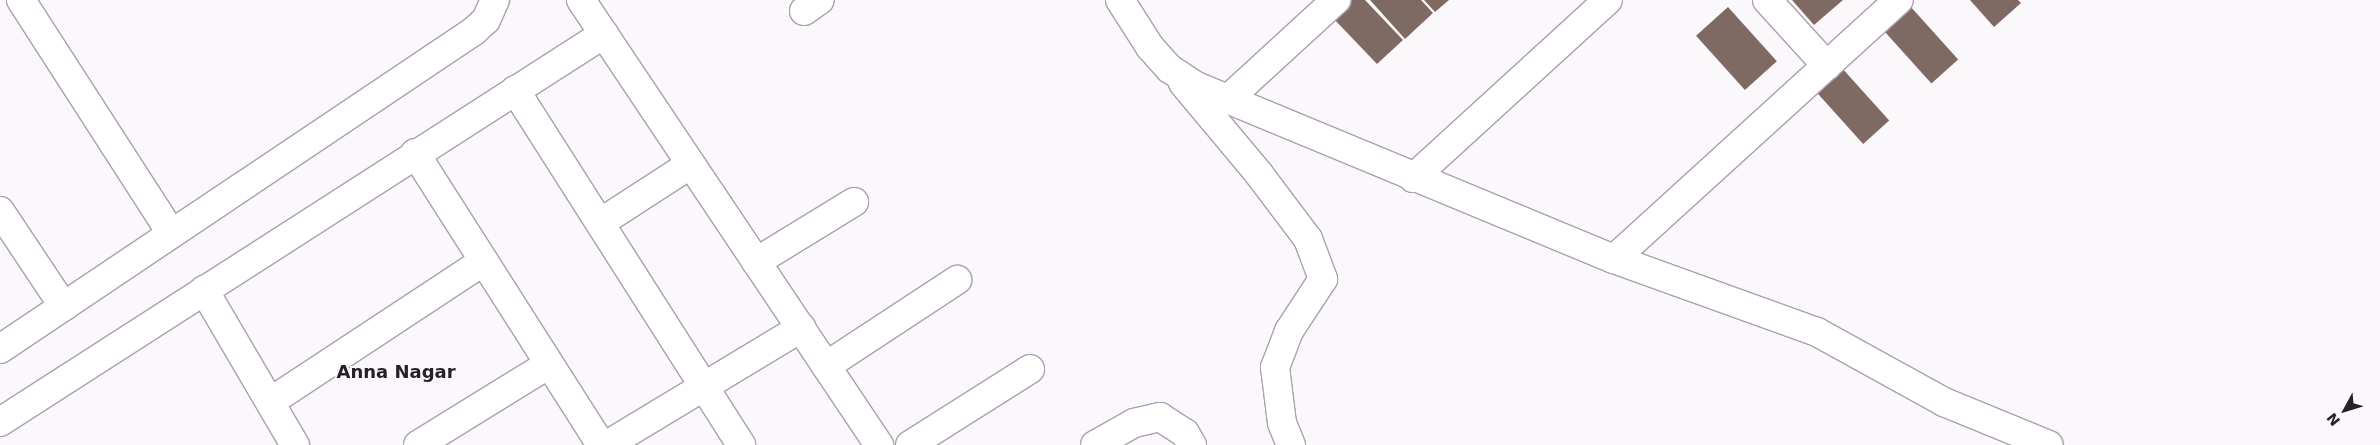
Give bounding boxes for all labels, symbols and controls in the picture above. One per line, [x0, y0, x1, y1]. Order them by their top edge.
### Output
district label: Anna Nagar [336, 361, 456, 383]
north arrow [2320, 385, 2370, 435]
text: N [2323, 410, 2343, 429]

